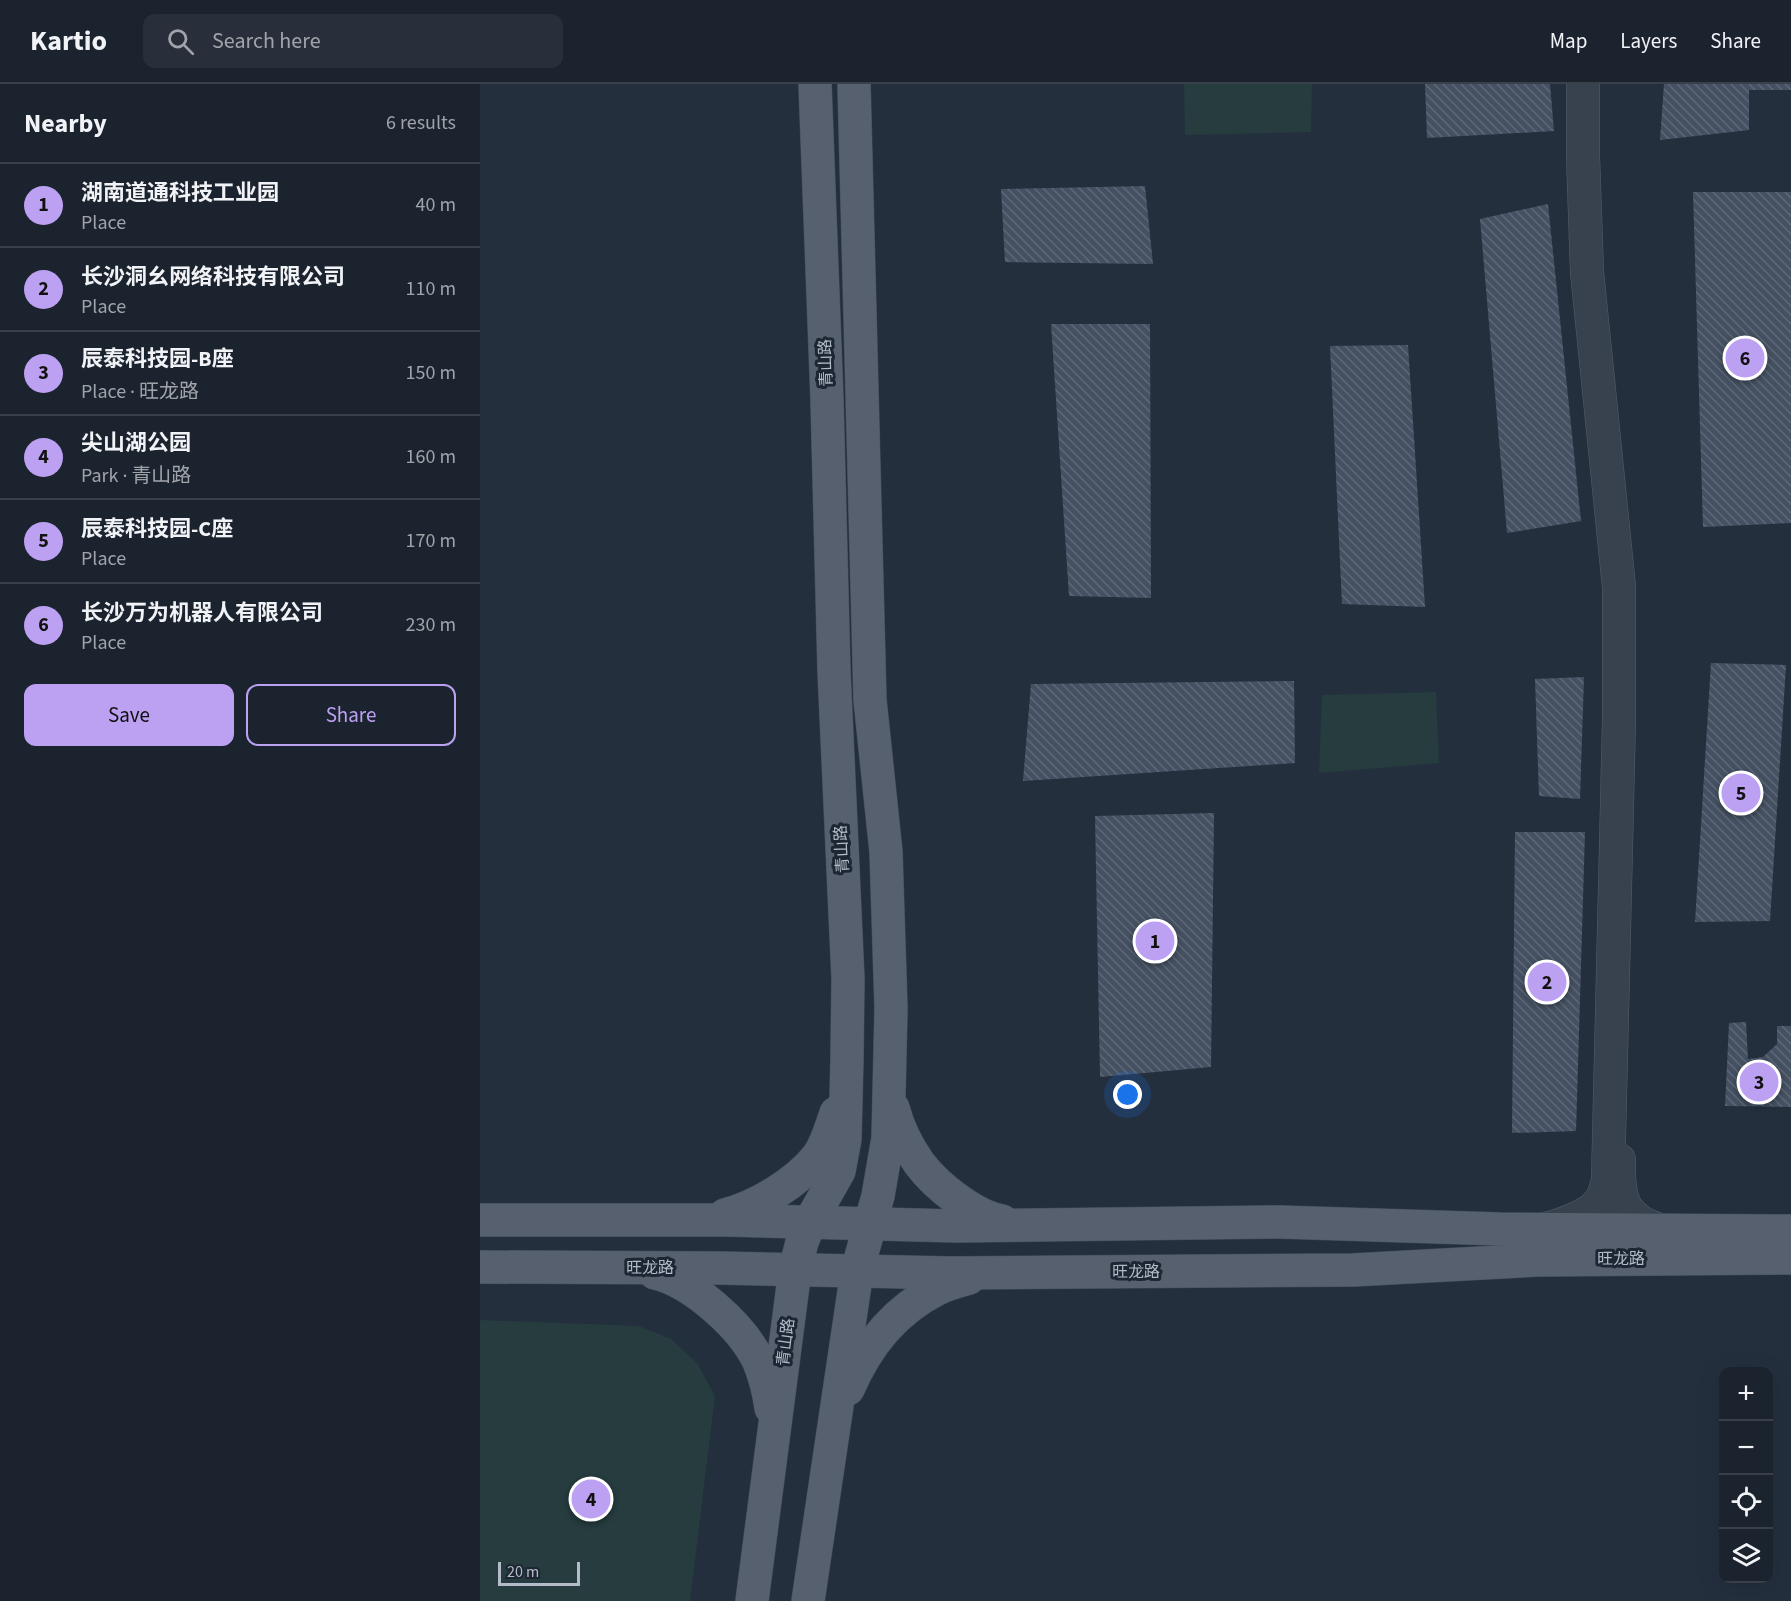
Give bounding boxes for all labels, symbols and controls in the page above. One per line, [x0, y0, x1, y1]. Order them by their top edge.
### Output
search box [143, 14, 563, 68]
text: Kartio [30, 21, 107, 61]
icon: search [164, 25, 197, 58]
text: Search here [212, 25, 321, 57]
text: Map [1550, 26, 1587, 56]
text: Layers [1620, 26, 1677, 56]
text: Share [1710, 26, 1761, 56]
text: Nearby [24, 105, 107, 142]
text: 6 results [386, 109, 456, 137]
text: 湖南道通科技工业园 [81, 177, 279, 209]
text: 1 [38, 191, 49, 219]
text: 40 m [416, 191, 456, 219]
text: Place [81, 209, 126, 237]
text: 长沙洞幺网络科技有限公司 [81, 261, 345, 293]
text: 2 [38, 275, 49, 303]
text: 110 m [406, 275, 456, 303]
text: Place [81, 293, 126, 321]
pin: 6 [1726, 336, 1764, 380]
street label: 青山路 [814, 339, 838, 387]
text: 辰泰科技园-B座 [81, 343, 234, 375]
text: 3 [38, 359, 49, 387]
text: 150 m [406, 359, 456, 387]
text: Place · 旺龙路 [81, 378, 199, 406]
text: 尖山湖公园 [81, 427, 191, 459]
text: 4 [38, 443, 49, 471]
text: 160 m [406, 443, 456, 471]
text: Park · 青山路 [81, 462, 191, 490]
text: 辰泰科技园-C座 [81, 513, 233, 545]
text: 5 [38, 527, 49, 555]
text: 170 m [406, 527, 456, 555]
text: Place [81, 545, 126, 573]
text: 长沙万为机器人有限公司 [81, 597, 323, 629]
text: 6 [38, 611, 49, 639]
text: 230 m [406, 611, 456, 639]
text: Place [81, 629, 126, 657]
button: Save [24, 684, 234, 746]
button: Share [246, 684, 456, 746]
pin: 5 [1722, 770, 1760, 816]
street label: 青山路 [830, 824, 854, 874]
pin: 1 [1136, 918, 1174, 964]
pin: 2 [1528, 960, 1566, 1004]
pin: 3 [1740, 1060, 1778, 1104]
your location [1113, 1080, 1142, 1109]
street label: 旺龙路 [1597, 1248, 1645, 1270]
street label: 旺龙路 [626, 1257, 674, 1279]
street label: 旺龙路 [1112, 1261, 1160, 1283]
street label: 青山路 [772, 1317, 800, 1367]
map controls [1719, 1367, 1773, 1583]
button: + [1719, 1367, 1773, 1421]
button: − [1719, 1421, 1773, 1475]
button: locate [1719, 1475, 1773, 1529]
pin: 4 [572, 1476, 610, 1522]
button: layers [1719, 1529, 1773, 1583]
scale bar [498, 1559, 580, 1586]
text: 20 m [507, 1561, 539, 1583]

